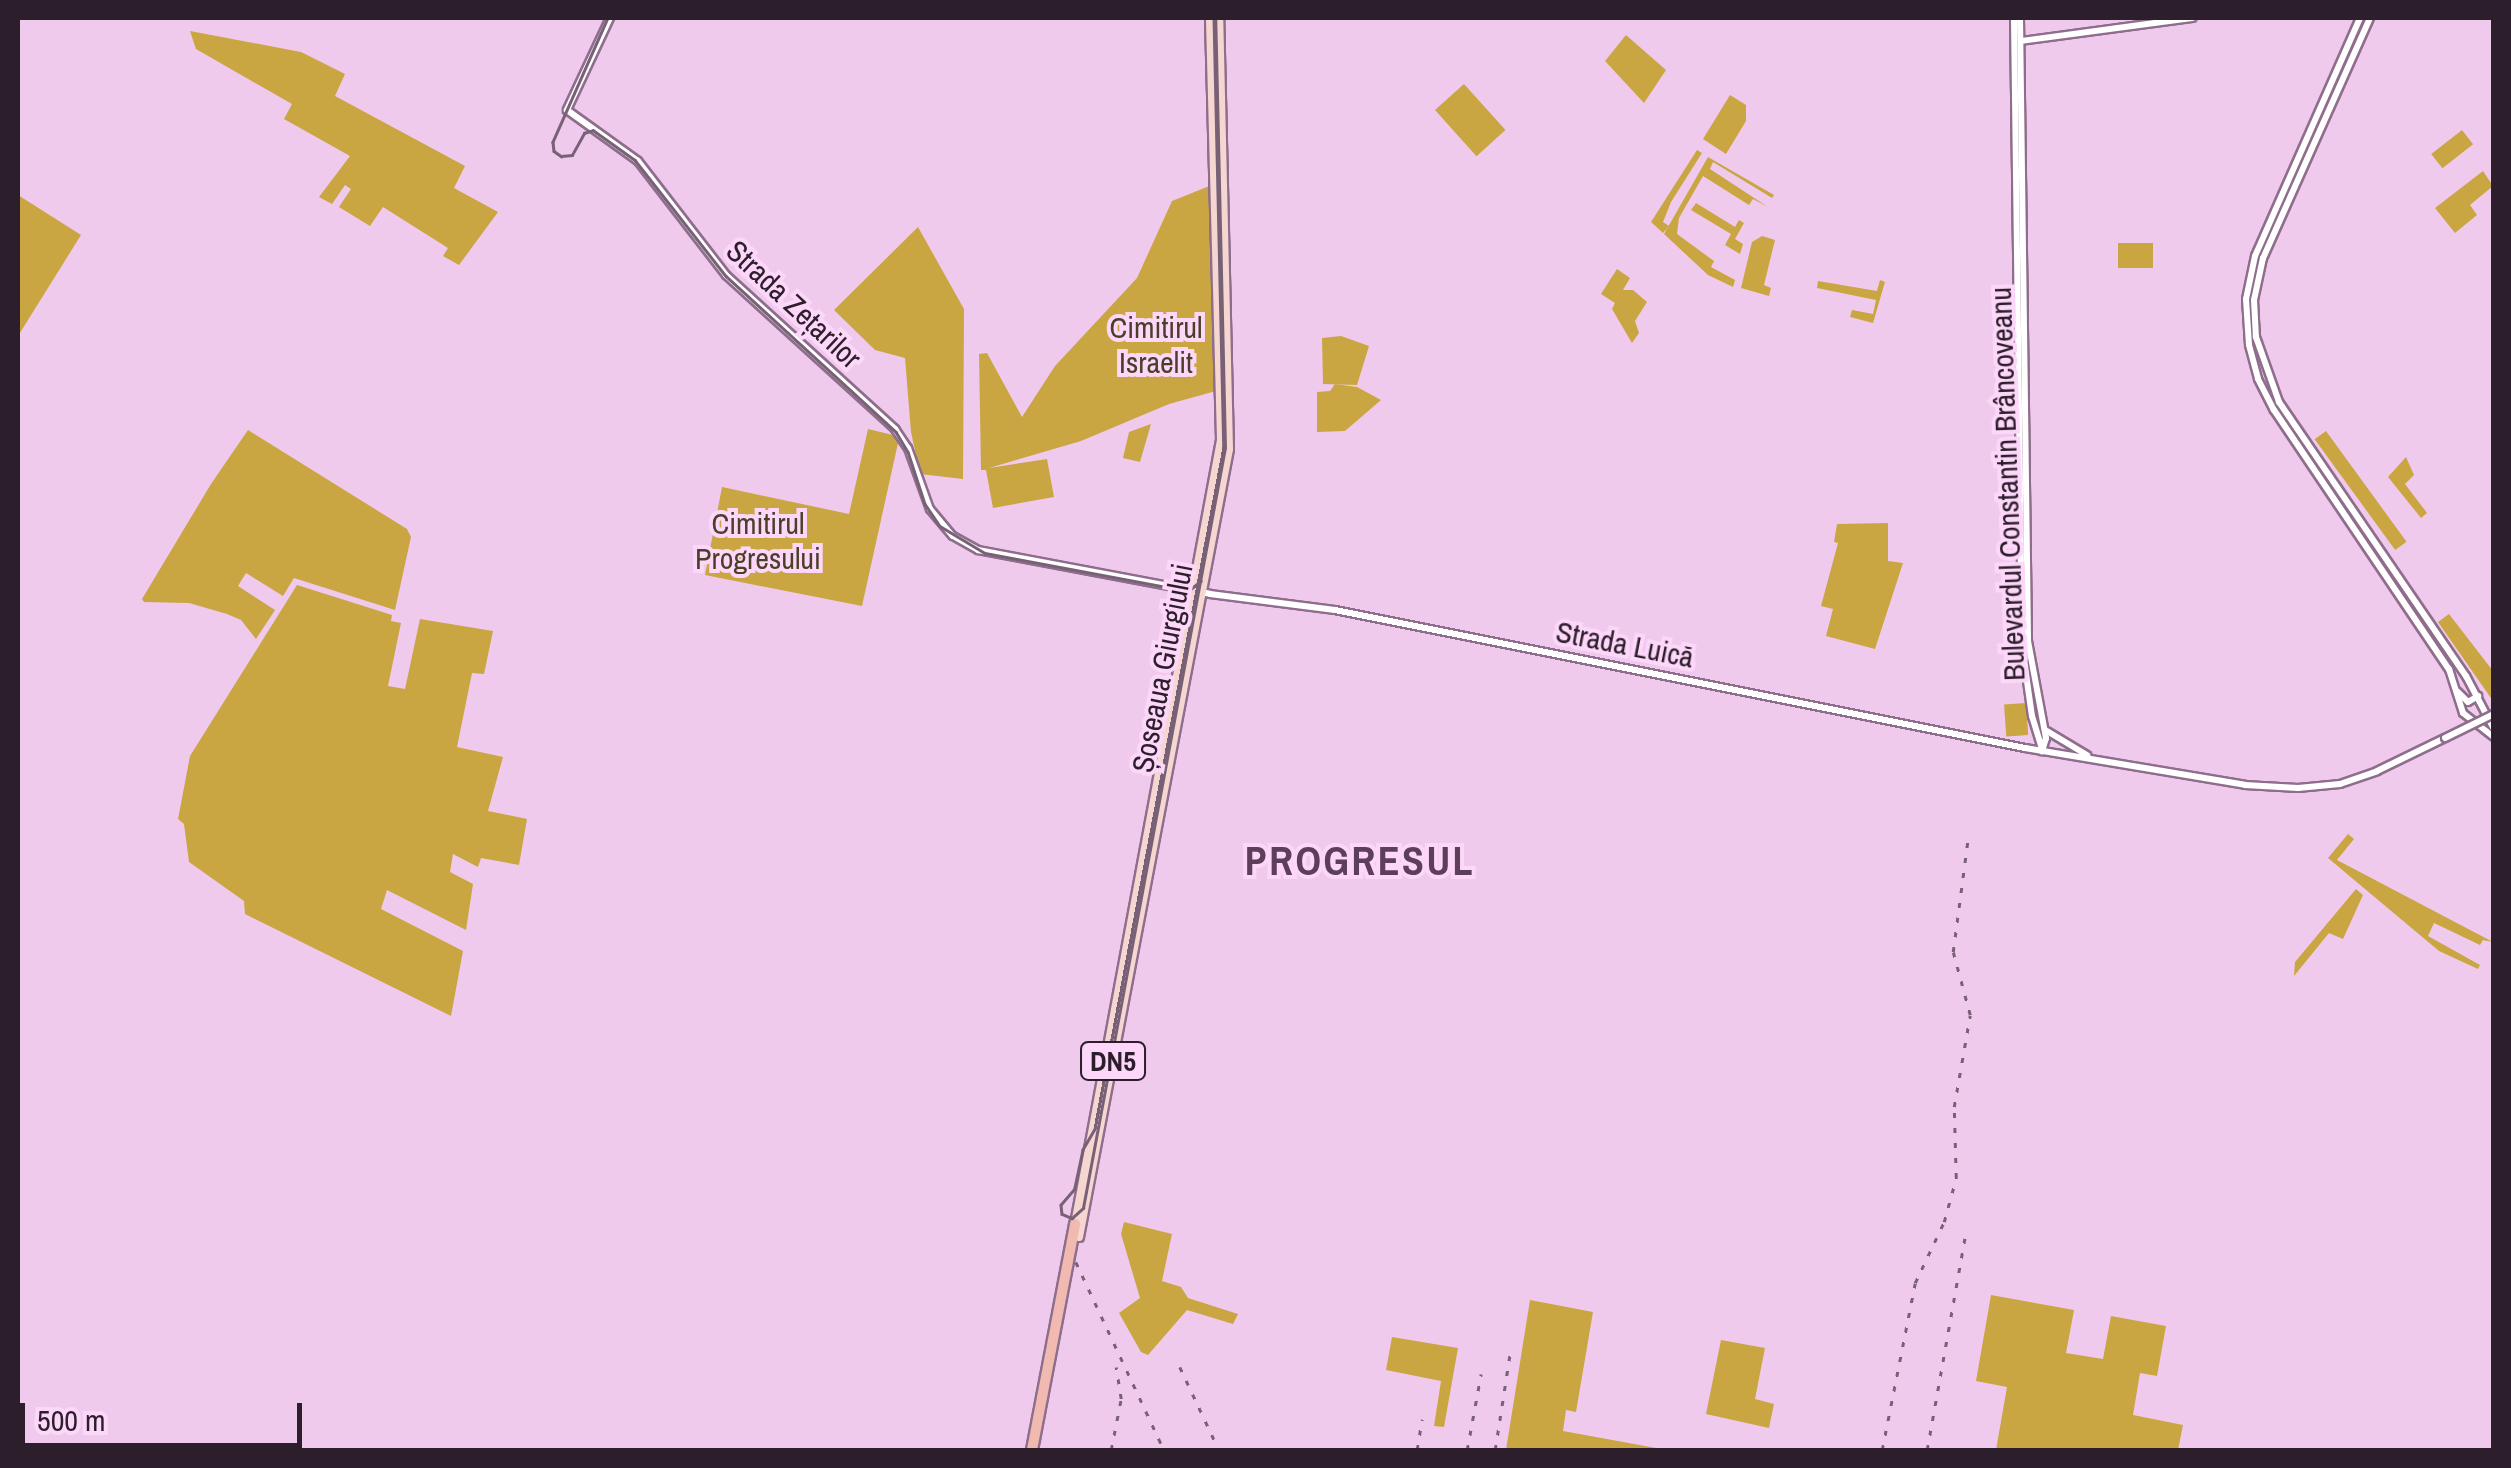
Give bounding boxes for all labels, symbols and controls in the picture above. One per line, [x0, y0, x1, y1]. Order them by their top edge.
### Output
street label: Strada Zețarilor [719, 233, 869, 375]
street label: Bulevardul Constantin Brâncoveanu [1982, 287, 2032, 681]
park label: Cimitirul Israelit [1110, 309, 1202, 380]
park label: Cimitirul Progresului [695, 505, 821, 576]
street label: Șoseaua Giurgiului [1124, 561, 1200, 775]
street label: Strada Luică [1553, 613, 1697, 675]
district label: PROGRESUL [1245, 837, 1475, 885]
road number: DN5 [1078, 1038, 1148, 1084]
scale bar [25, 1383, 308, 1445]
text: 500 m [37, 1400, 105, 1440]

